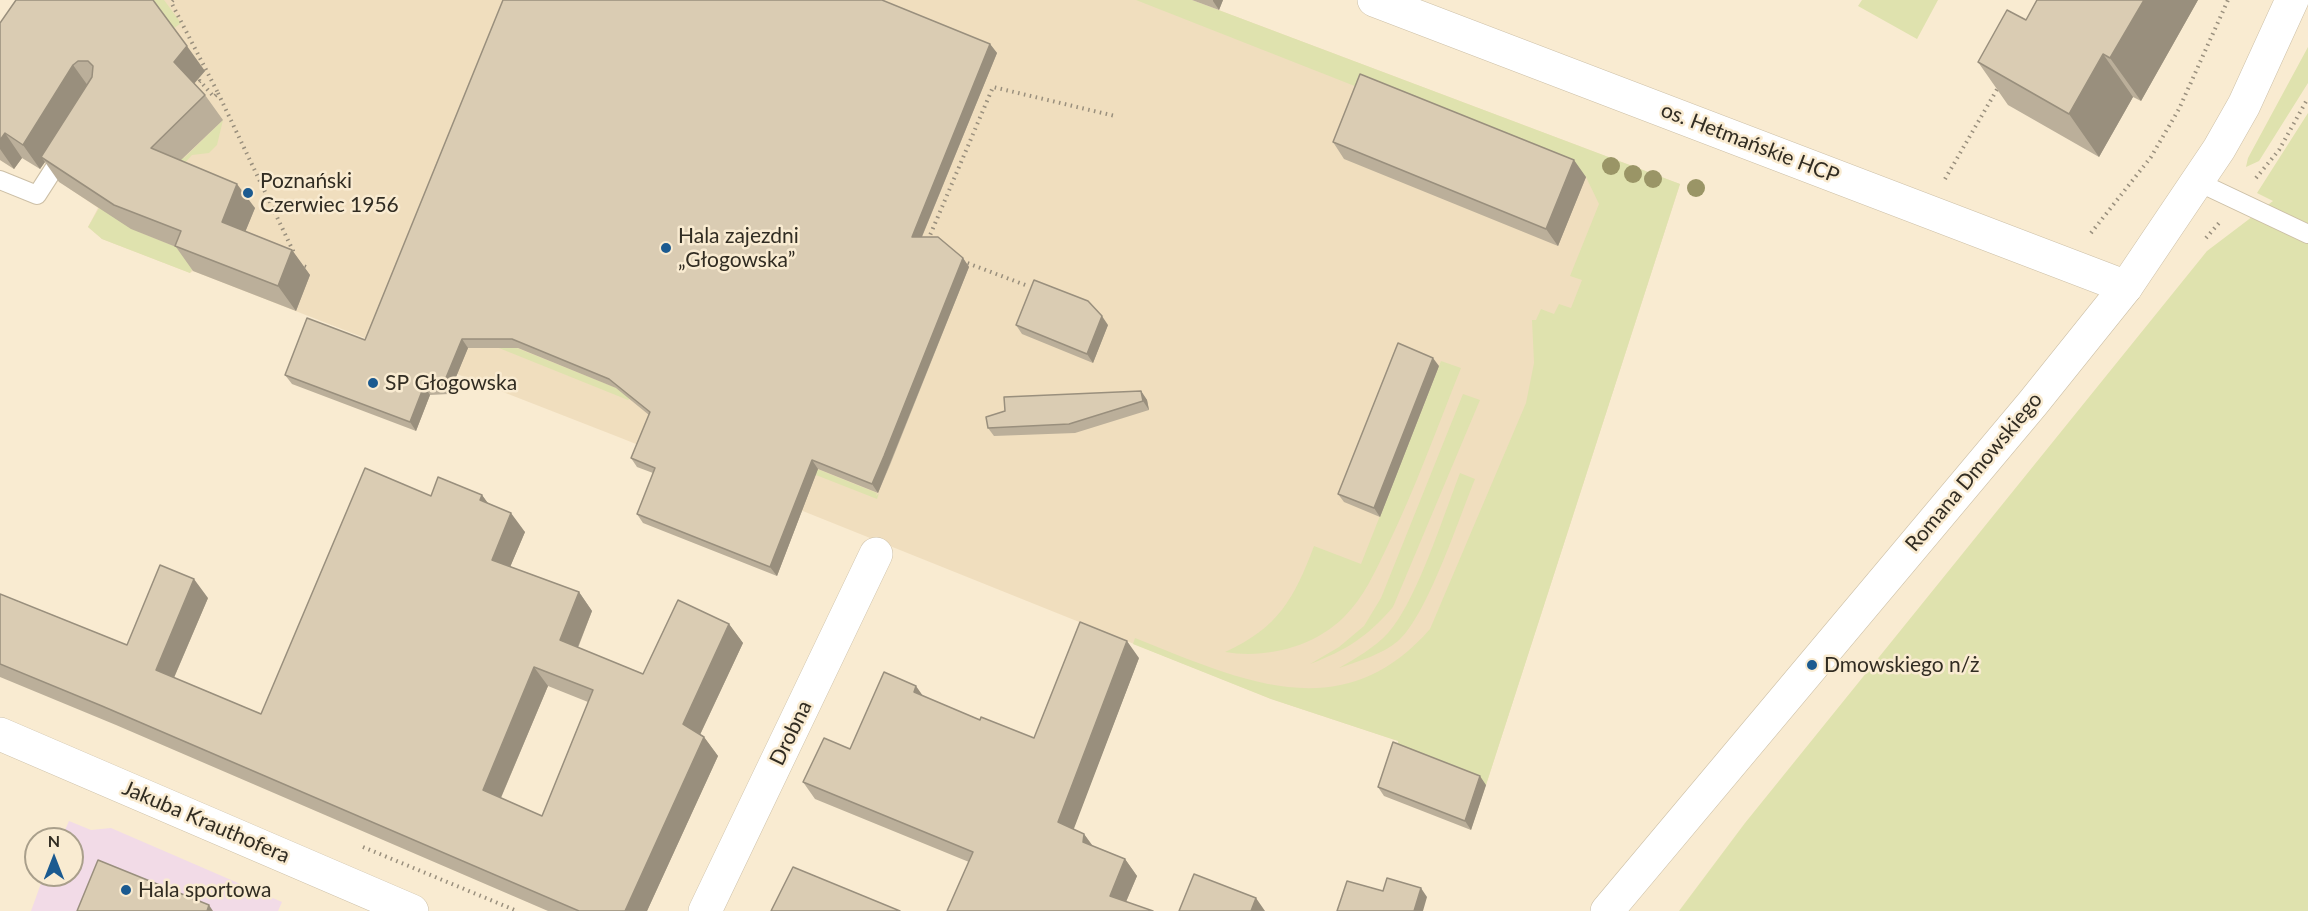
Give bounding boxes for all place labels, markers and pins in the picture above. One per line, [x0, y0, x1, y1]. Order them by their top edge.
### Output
place label: Poznański Czerwiec 1956 [260, 168, 399, 218]
marker: Poznański Czerwiec 1956 [241, 186, 255, 200]
place label: Hala zajezdni „Głogowska” [678, 223, 799, 273]
marker: Hala zajezdni „Głogowska” [659, 241, 673, 255]
place label: SP Głogowska [385, 370, 517, 396]
marker: SP Głogowska [366, 376, 380, 390]
place label: Dmowskiego n/ż [1824, 652, 1979, 678]
marker: Dmowskiego n/ż [1805, 658, 1819, 672]
place label: Hala sportowa [138, 877, 271, 903]
marker: Hala sportowa [119, 883, 133, 897]

